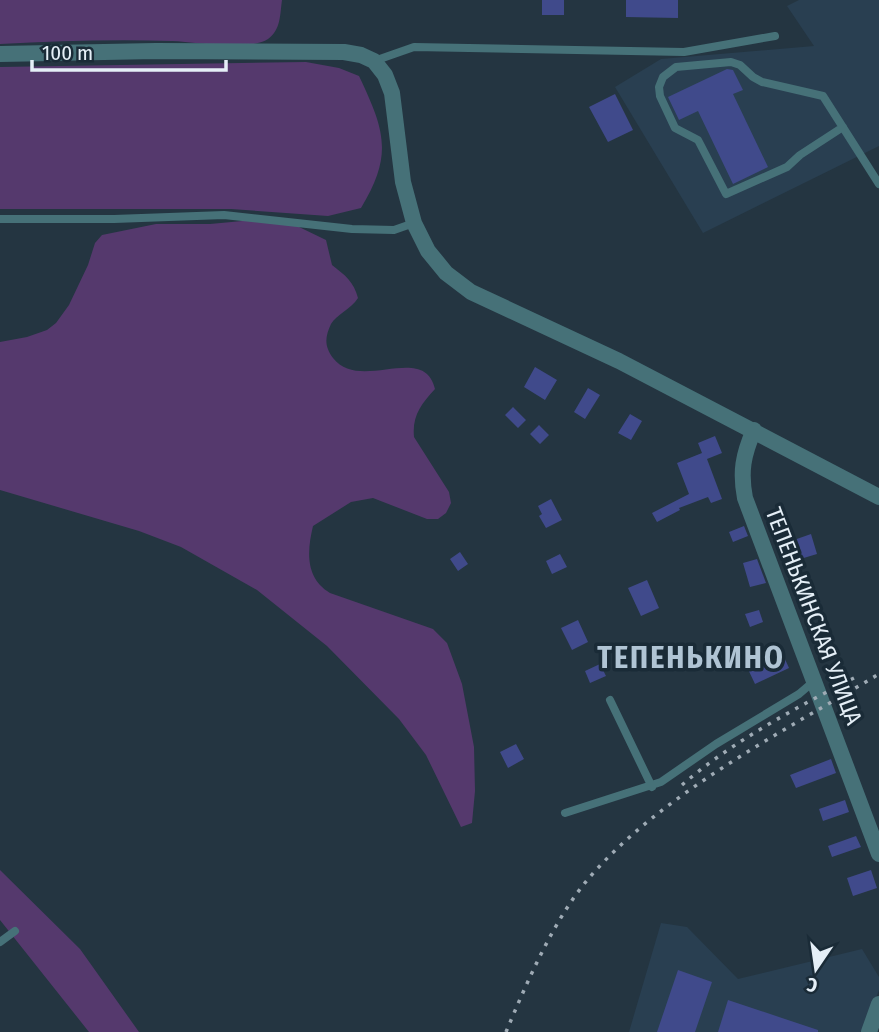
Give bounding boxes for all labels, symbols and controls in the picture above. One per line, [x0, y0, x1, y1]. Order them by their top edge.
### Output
scale bar [32, 28, 226, 72]
text: 100 m [42, 40, 93, 66]
street label: ТЕПЕНЬКИНСКАЯ УЛИЦА [760, 503, 868, 729]
district label: ТЕПЕНЬКИНО [597, 640, 785, 676]
north arrow [781, 934, 851, 1004]
text: С [805, 973, 820, 997]

